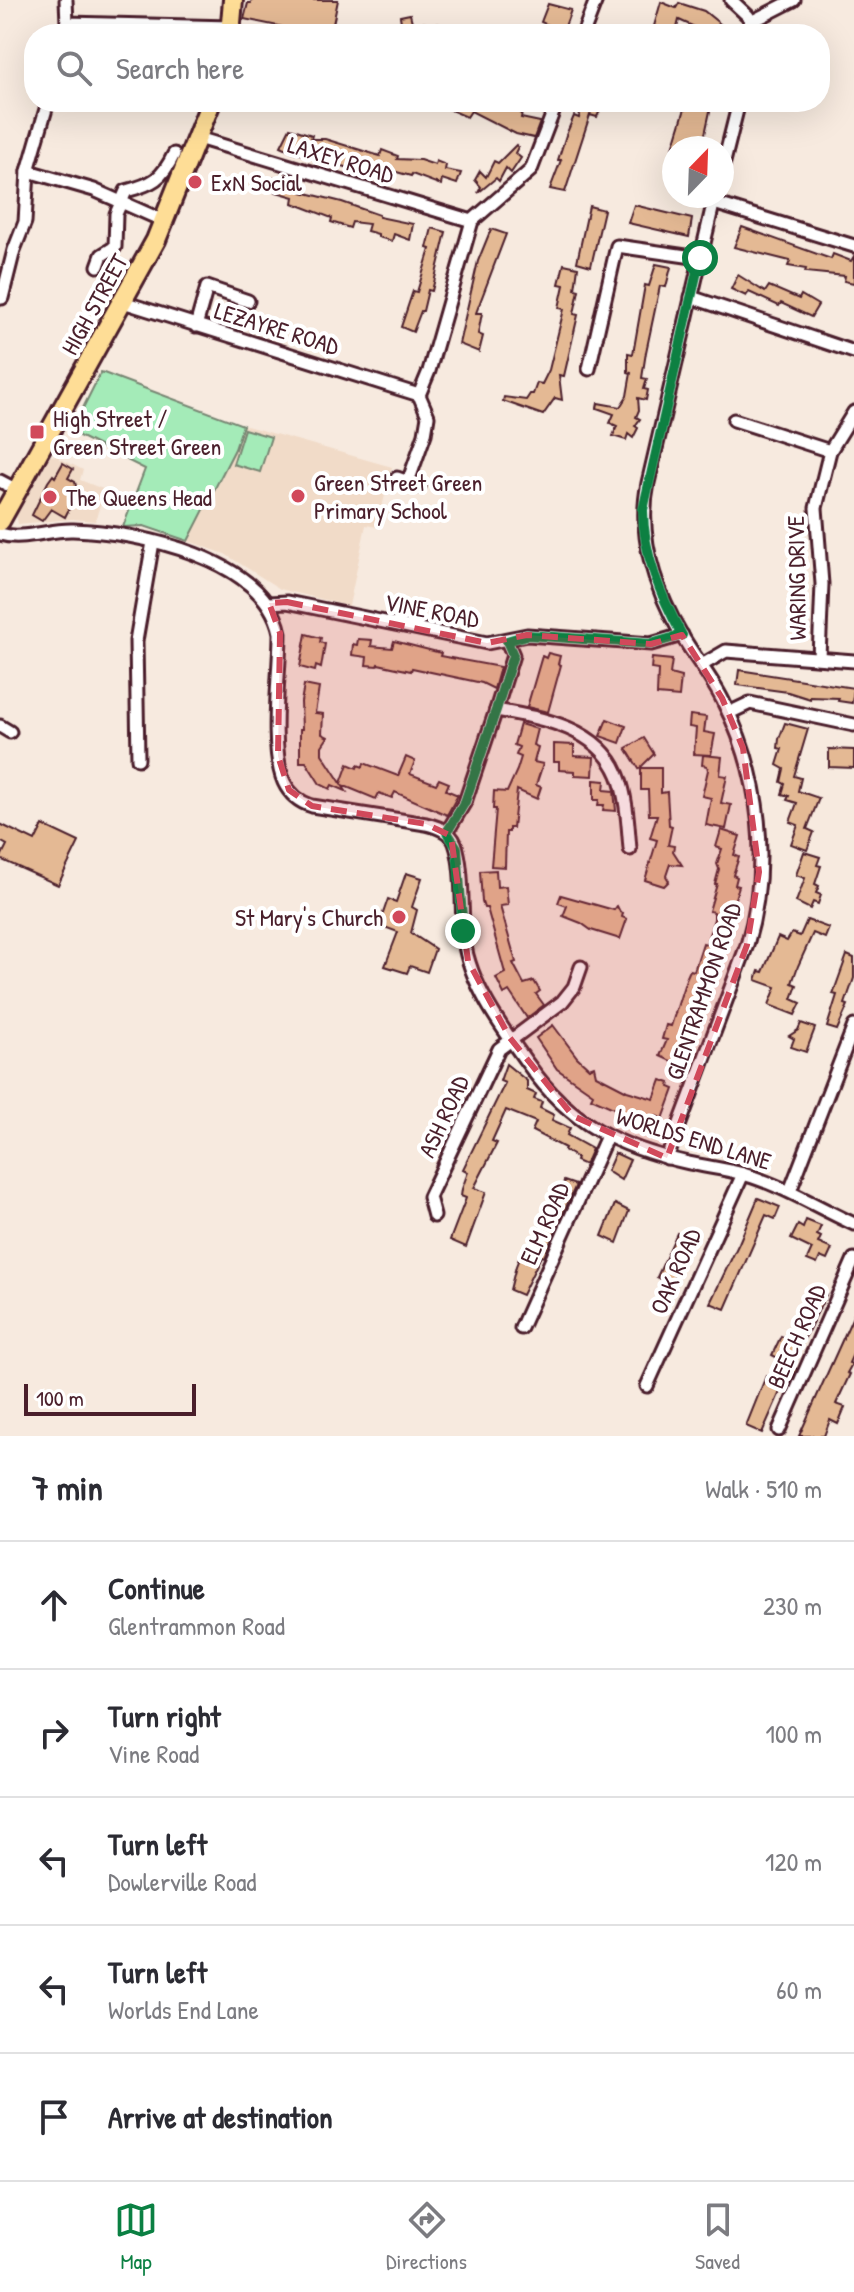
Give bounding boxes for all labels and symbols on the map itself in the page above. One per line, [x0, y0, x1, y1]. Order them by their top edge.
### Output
street label: LAXEY ROAD [284, 128, 398, 190]
north arrow [662, 136, 734, 208]
place label: ExN Social [211, 166, 302, 198]
marker: ExN Social [186, 173, 204, 191]
route start [682, 240, 718, 276]
street label: HIGH STREET [53, 247, 135, 360]
street label: LEZAYRE ROAD [211, 294, 344, 362]
place label: High Street / Green Street Green [53, 402, 221, 462]
marker: High Street / Green Street Green [28, 423, 46, 441]
place label: Green Street Green Primary School [314, 466, 482, 526]
place label: The Queens Head [66, 481, 212, 513]
marker: Green Street Green Primary School [289, 487, 307, 505]
marker: The Queens Head [41, 488, 59, 506]
street label: WARING DRIVE [779, 515, 813, 641]
street label: VINE ROAD [382, 585, 482, 635]
street label: GLENTRAMMON ROAD [658, 898, 748, 1084]
place label: St Mary's Church [235, 901, 383, 933]
marker: St Mary's Church [390, 908, 408, 926]
route end [445, 913, 481, 949]
street label: ASH ROAD [410, 1069, 476, 1162]
street label: WORLDS END LANE [613, 1099, 776, 1177]
street label: ELM ROAD [512, 1176, 576, 1269]
street label: OAK ROAD [642, 1223, 708, 1319]
street label: BEECH ROAD [759, 1278, 833, 1393]
scale bar [24, 1380, 196, 1416]

